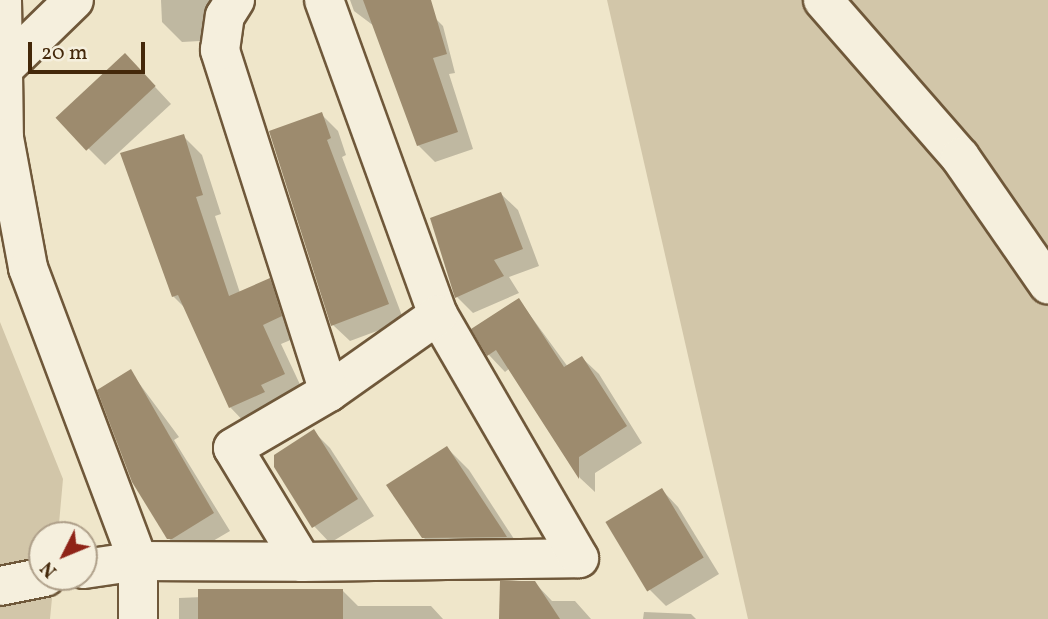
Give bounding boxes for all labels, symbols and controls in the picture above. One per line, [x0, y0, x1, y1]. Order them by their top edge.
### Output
scale bar [32, 28, 149, 72]
text: 20 m [41, 39, 87, 68]
north arrow [28, 521, 98, 591]
text: N [35, 555, 63, 583]

